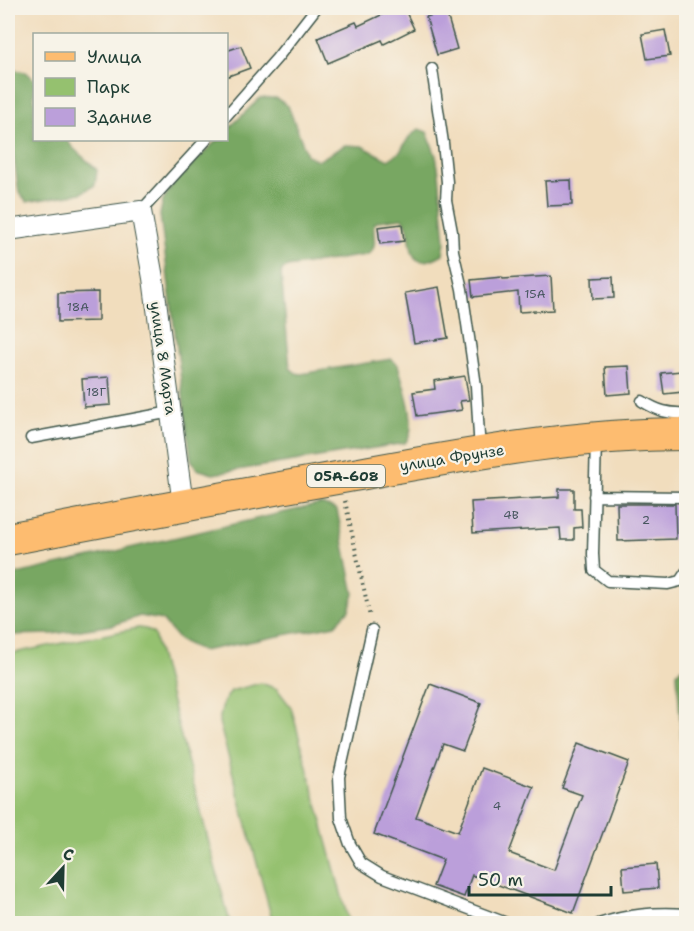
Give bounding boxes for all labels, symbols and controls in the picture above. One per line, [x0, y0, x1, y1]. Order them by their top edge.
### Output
legend [33, 33, 228, 141]
text: Улица [87, 45, 141, 69]
text: Парк [87, 75, 130, 99]
text: Здание [87, 105, 152, 129]
house number: 15А [525, 286, 546, 302]
house number: 18А [67, 299, 89, 315]
street label: улица 8 Марта [145, 300, 181, 417]
house number: 18Г [86, 384, 106, 400]
street label: улица Фрунзе [398, 440, 506, 476]
road number: 05А-608 [307, 465, 385, 487]
house number: 4В [503, 507, 519, 523]
house number: 2 [642, 512, 650, 528]
house number: 4 [493, 798, 501, 814]
north arrow [33, 838, 93, 898]
text: С [60, 843, 77, 866]
scale bar [469, 859, 612, 897]
text: 50 m [478, 868, 523, 892]

